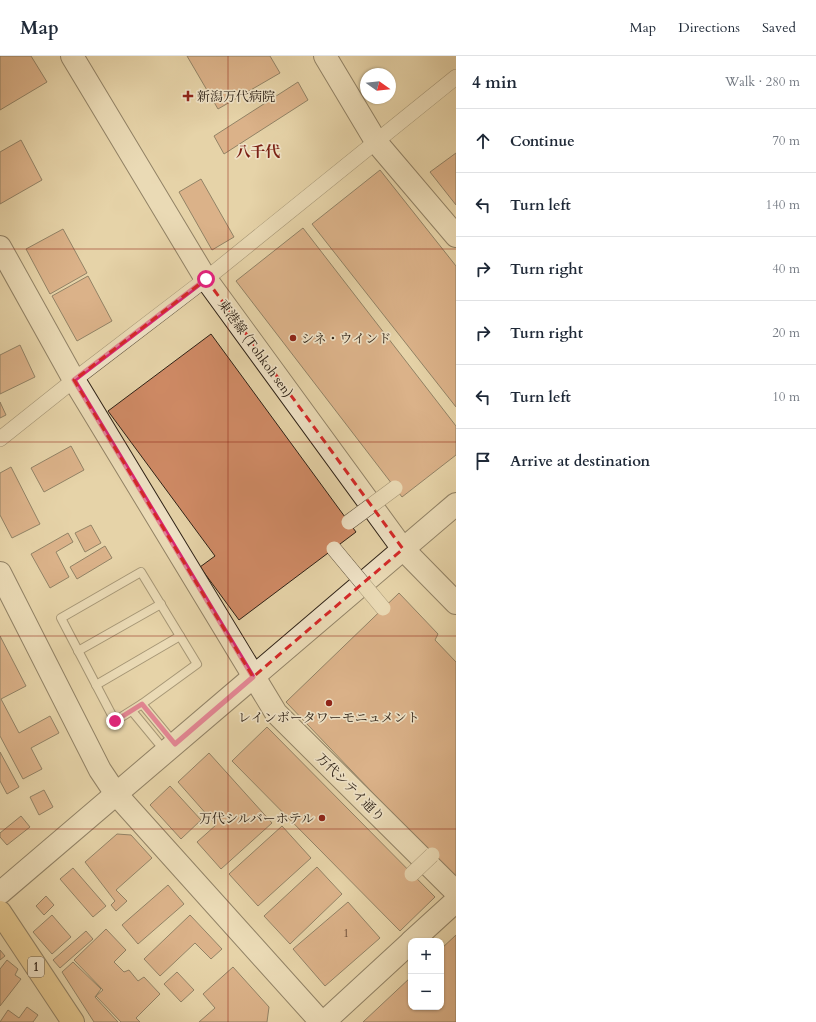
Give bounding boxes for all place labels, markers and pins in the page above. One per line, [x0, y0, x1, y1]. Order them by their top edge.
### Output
place label: 新潟万代病院 [197, 88, 275, 106]
marker: 新潟万代病院 [182, 90, 194, 102]
place label: シネ・ウインド [301, 330, 391, 348]
marker: シネ・ウインド [288, 333, 298, 343]
marker: レインボータワーモニュメント [324, 698, 334, 708]
place label: レインボータワーモニュメント [238, 709, 420, 727]
place label: 万代シルバーホテル [199, 810, 314, 828]
marker: 万代シルバーホテル [317, 813, 327, 823]

